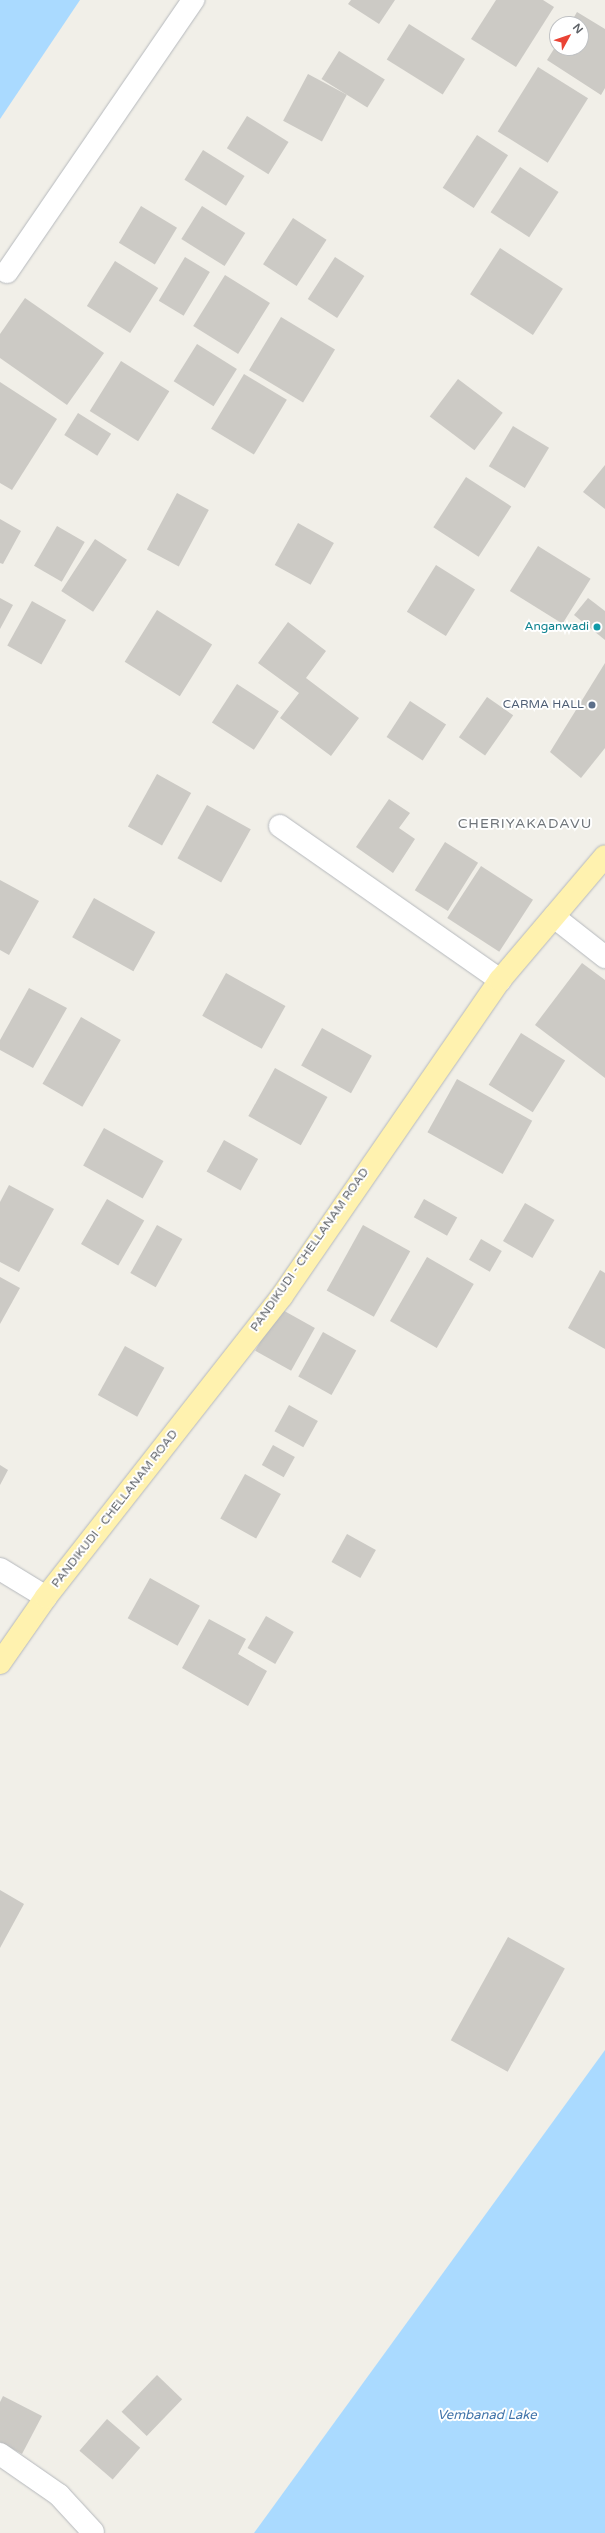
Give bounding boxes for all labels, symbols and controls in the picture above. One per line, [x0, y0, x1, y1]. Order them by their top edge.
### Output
north arrow [549, 16, 589, 56]
text: N [570, 21, 586, 36]
place label: Anganwadi [525, 620, 589, 634]
marker: Anganwadi [592, 622, 602, 632]
place label: CARMA HALL [503, 698, 584, 712]
marker: CARMA HALL [587, 700, 597, 710]
district label: CHERIYAKADAVU [458, 816, 592, 832]
street label: PANDIKUDI - CHELLANAM ROAD [248, 1166, 372, 1334]
street label: PANDIKUDI - CHELLANAM ROAD [49, 1427, 181, 1591]
water label: Vembanad Lake [437, 2407, 537, 2423]

